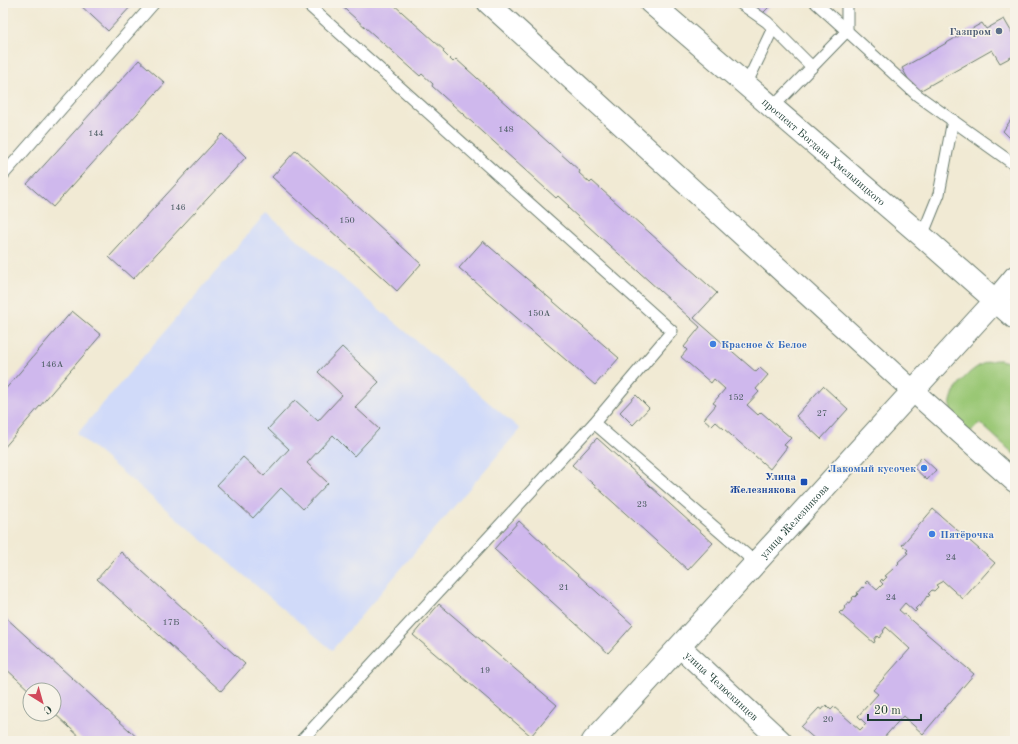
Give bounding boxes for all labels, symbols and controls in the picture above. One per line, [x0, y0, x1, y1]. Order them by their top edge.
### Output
marker: Газпром [994, 26, 1004, 36]
place label: Газпром [949, 27, 991, 38]
street label: проспект Богдана Хмельницкого [759, 97, 887, 209]
house number: 148 [498, 125, 514, 134]
house number: 144 [88, 129, 104, 138]
house number: 146 [170, 203, 186, 212]
house number: 150 [339, 216, 355, 225]
house number: 150А [528, 309, 550, 318]
marker: Красное & Белое [708, 339, 718, 349]
place label: Красное & Белое [721, 340, 807, 351]
house number: 146А [41, 360, 63, 369]
house number: 152 [728, 393, 744, 402]
house number: 27 [817, 409, 827, 418]
marker: Лакомый кусочек [919, 463, 929, 473]
place label: Лакомый кусочек [828, 464, 916, 475]
place label: Улица Железнякова [730, 472, 796, 496]
marker: Улица Железнякова [799, 477, 809, 487]
street label: улица Железнякова [759, 482, 832, 561]
house number: 23 [637, 500, 647, 509]
marker: Пятёрочка [927, 529, 937, 539]
place label: Пятёрочка [940, 530, 994, 541]
house number: 24 [946, 553, 956, 562]
house number: 21 [559, 583, 569, 592]
house number: 24 [886, 593, 896, 602]
house number: 17Б [163, 618, 179, 627]
street label: улица Челюскинцев [682, 650, 760, 724]
house number: 19 [480, 666, 490, 675]
north arrow [22, 682, 62, 722]
scale bar [868, 696, 921, 722]
text: С [41, 702, 53, 715]
text: 20 m [874, 705, 901, 717]
house number: 20 [823, 715, 833, 724]

